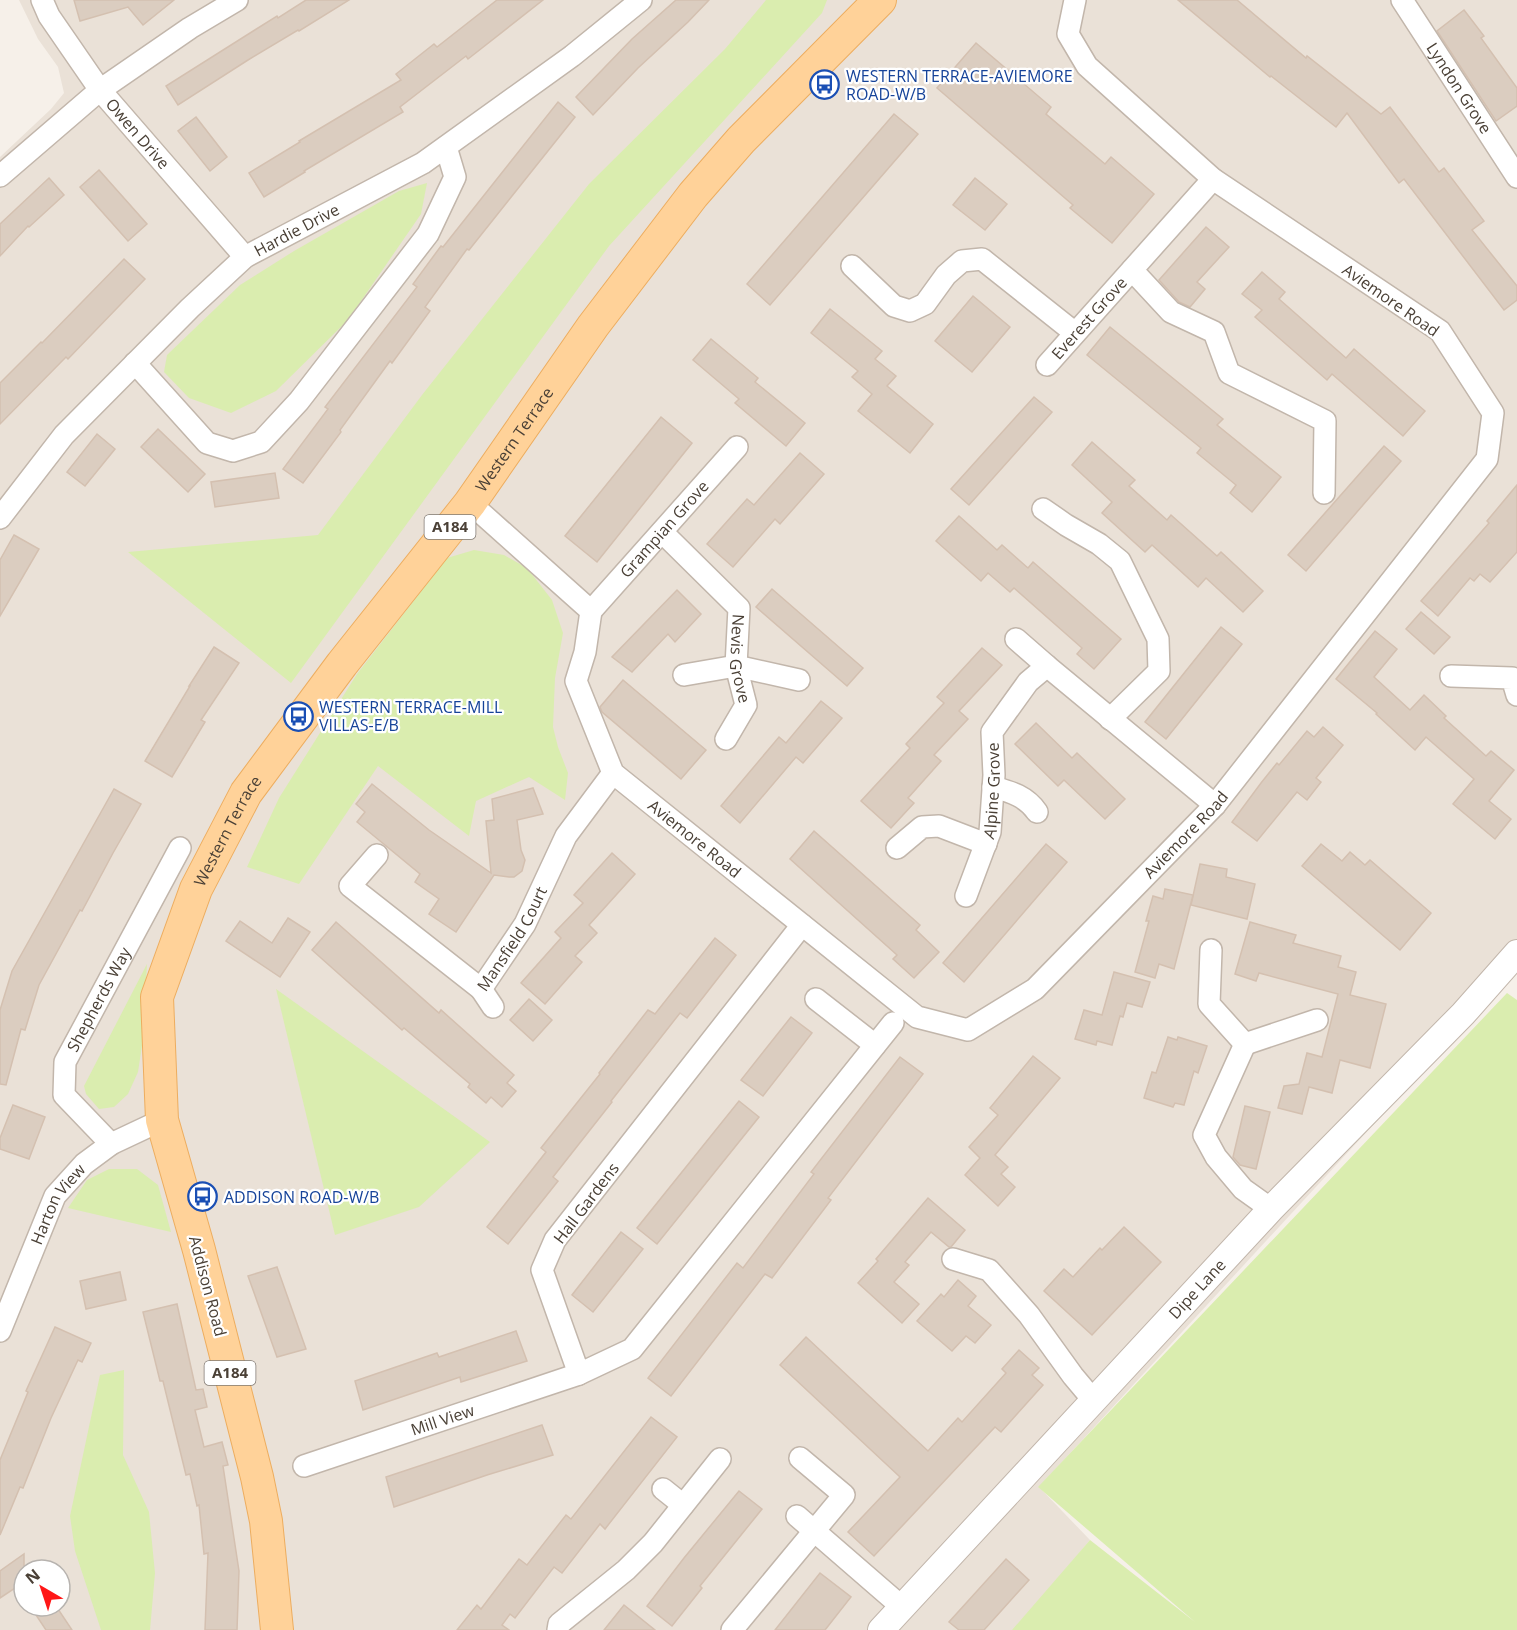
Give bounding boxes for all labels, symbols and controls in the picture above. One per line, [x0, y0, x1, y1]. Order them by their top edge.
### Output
street label: Lyndon Grove [1422, 38, 1497, 138]
place label: WESTERN TERRACE-AVIEMORE ROAD-W/B [846, 65, 1073, 105]
bus stop icon: WESTERN TERRACE-AVIEMORE ROAD-W/B [809, 69, 841, 101]
street label: Owen Drive [101, 93, 175, 174]
street label: Hardie Drive [250, 198, 343, 261]
street label: Aviemore Road [1338, 258, 1444, 342]
street label: Everest Grove [1046, 272, 1132, 364]
street label: Western Terrace [470, 383, 558, 496]
street label: Grampian Grove [615, 475, 713, 582]
road number: A184 [424, 515, 476, 539]
street label: Nevis Grove [725, 613, 756, 705]
place label: WESTERN TERRACE-MILL VILLAS-E/B [319, 696, 502, 736]
bus stop icon: WESTERN TERRACE-MILL VILLAS-E/B [282, 700, 314, 732]
street label: Alpine Grove [978, 742, 1005, 842]
street label: Western Terrace [188, 771, 266, 890]
street label: Aviemore Road [1138, 786, 1233, 883]
street label: Aviemore Road [644, 795, 746, 883]
street label: Mansfield Court [472, 883, 552, 995]
street label: Shepherds Way [62, 942, 136, 1056]
street label: Hall Gardens [548, 1158, 624, 1248]
street label: Harton View [25, 1159, 90, 1248]
bus stop icon: ADDISON ROAD-W/B [187, 1181, 219, 1213]
place label: ADDISON ROAD-W/B [224, 1186, 379, 1208]
street label: Addison Road [184, 1233, 232, 1339]
street label: Dipe Lane [1164, 1254, 1230, 1324]
road number: A184 [204, 1361, 256, 1385]
street label: Mill View [408, 1399, 478, 1441]
north arrow [12, 1558, 72, 1618]
text: N [21, 1564, 45, 1589]

